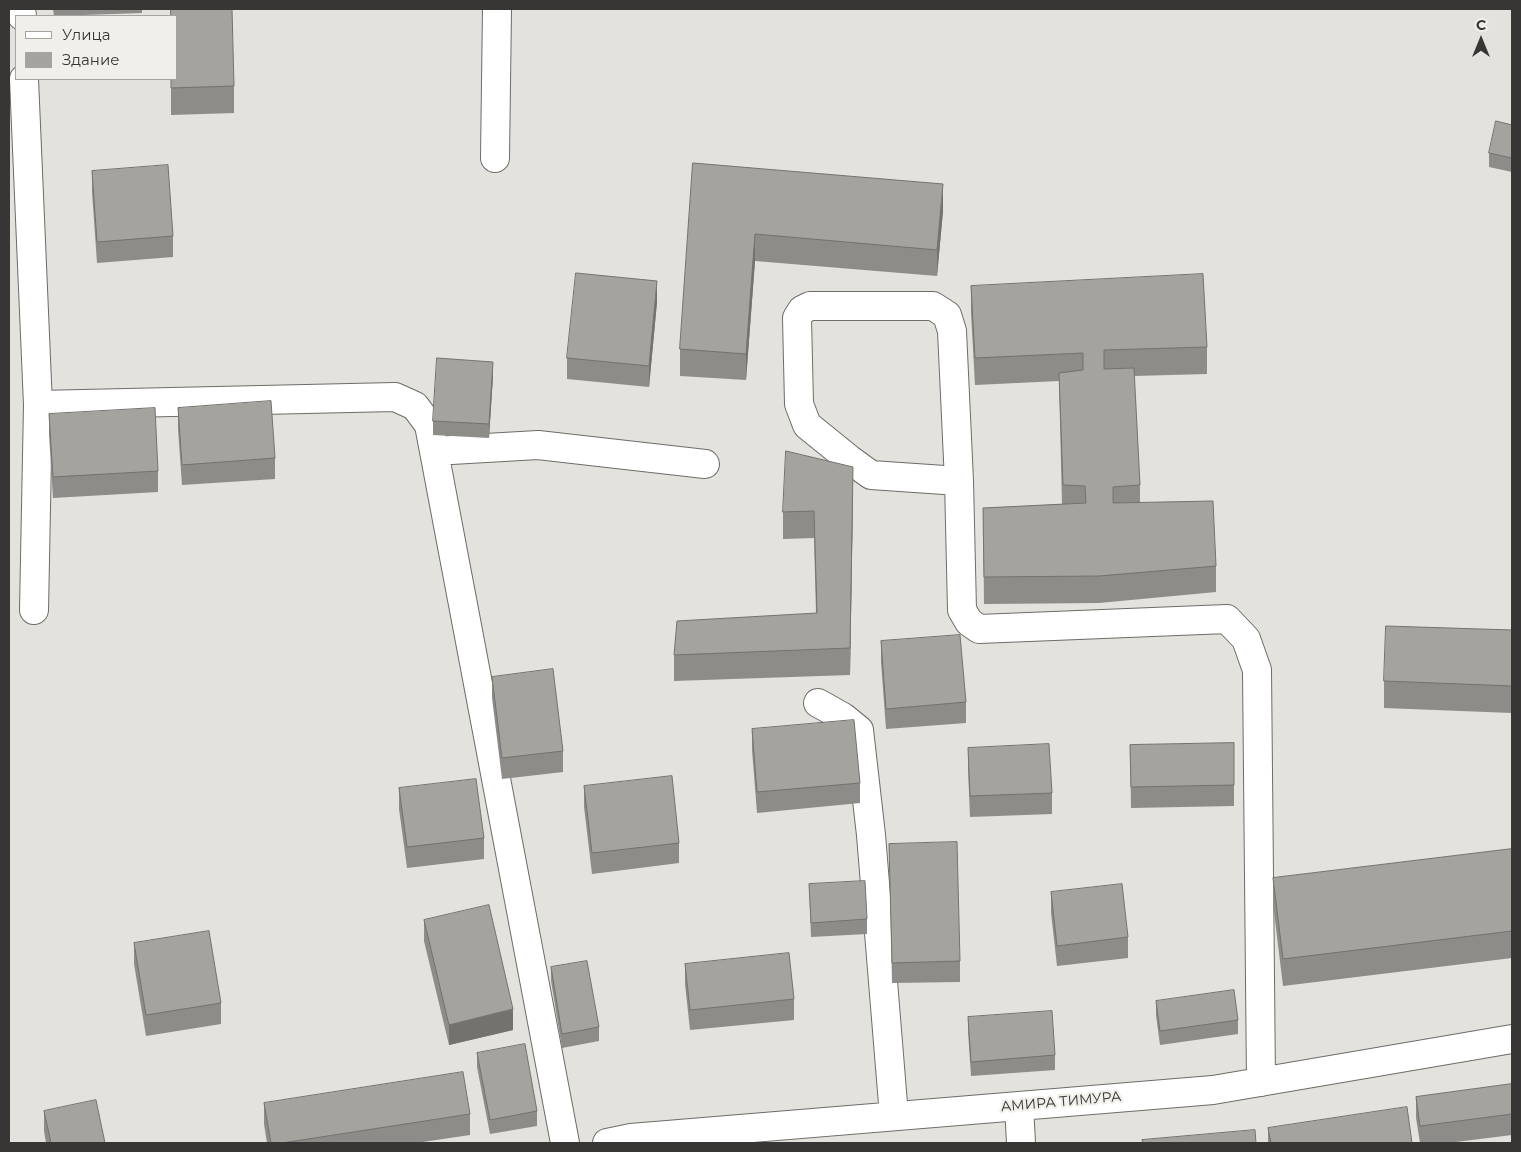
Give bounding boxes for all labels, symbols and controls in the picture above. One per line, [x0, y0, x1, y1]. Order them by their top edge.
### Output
legend [15, 15, 178, 80]
north arrow [1456, 15, 1506, 65]
text: С [1476, 16, 1486, 34]
text: Улица [62, 25, 110, 44]
text: Здание [62, 50, 120, 69]
street label: АМИРА ТИМУРА [1000, 1088, 1122, 1116]

